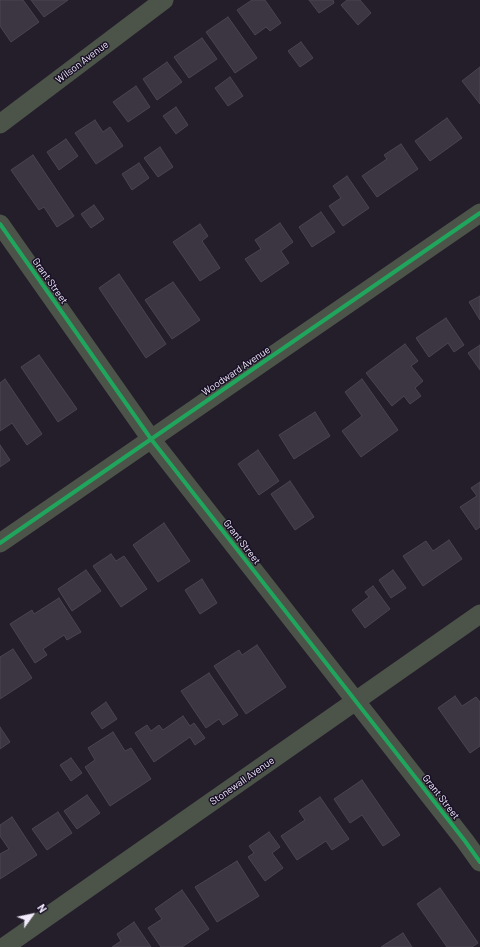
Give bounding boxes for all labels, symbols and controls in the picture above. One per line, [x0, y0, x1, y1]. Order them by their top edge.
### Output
street label: Wilson Avenue [53, 38, 111, 86]
street label: Grant Street [30, 256, 70, 306]
street label: Woodward Avenue [200, 344, 272, 398]
street label: Grant Street [221, 517, 263, 567]
street label: Stonewall Avenue [207, 754, 277, 808]
street label: Grant Street [420, 772, 462, 822]
north arrow [12, 895, 52, 935]
text: N [35, 902, 50, 915]

